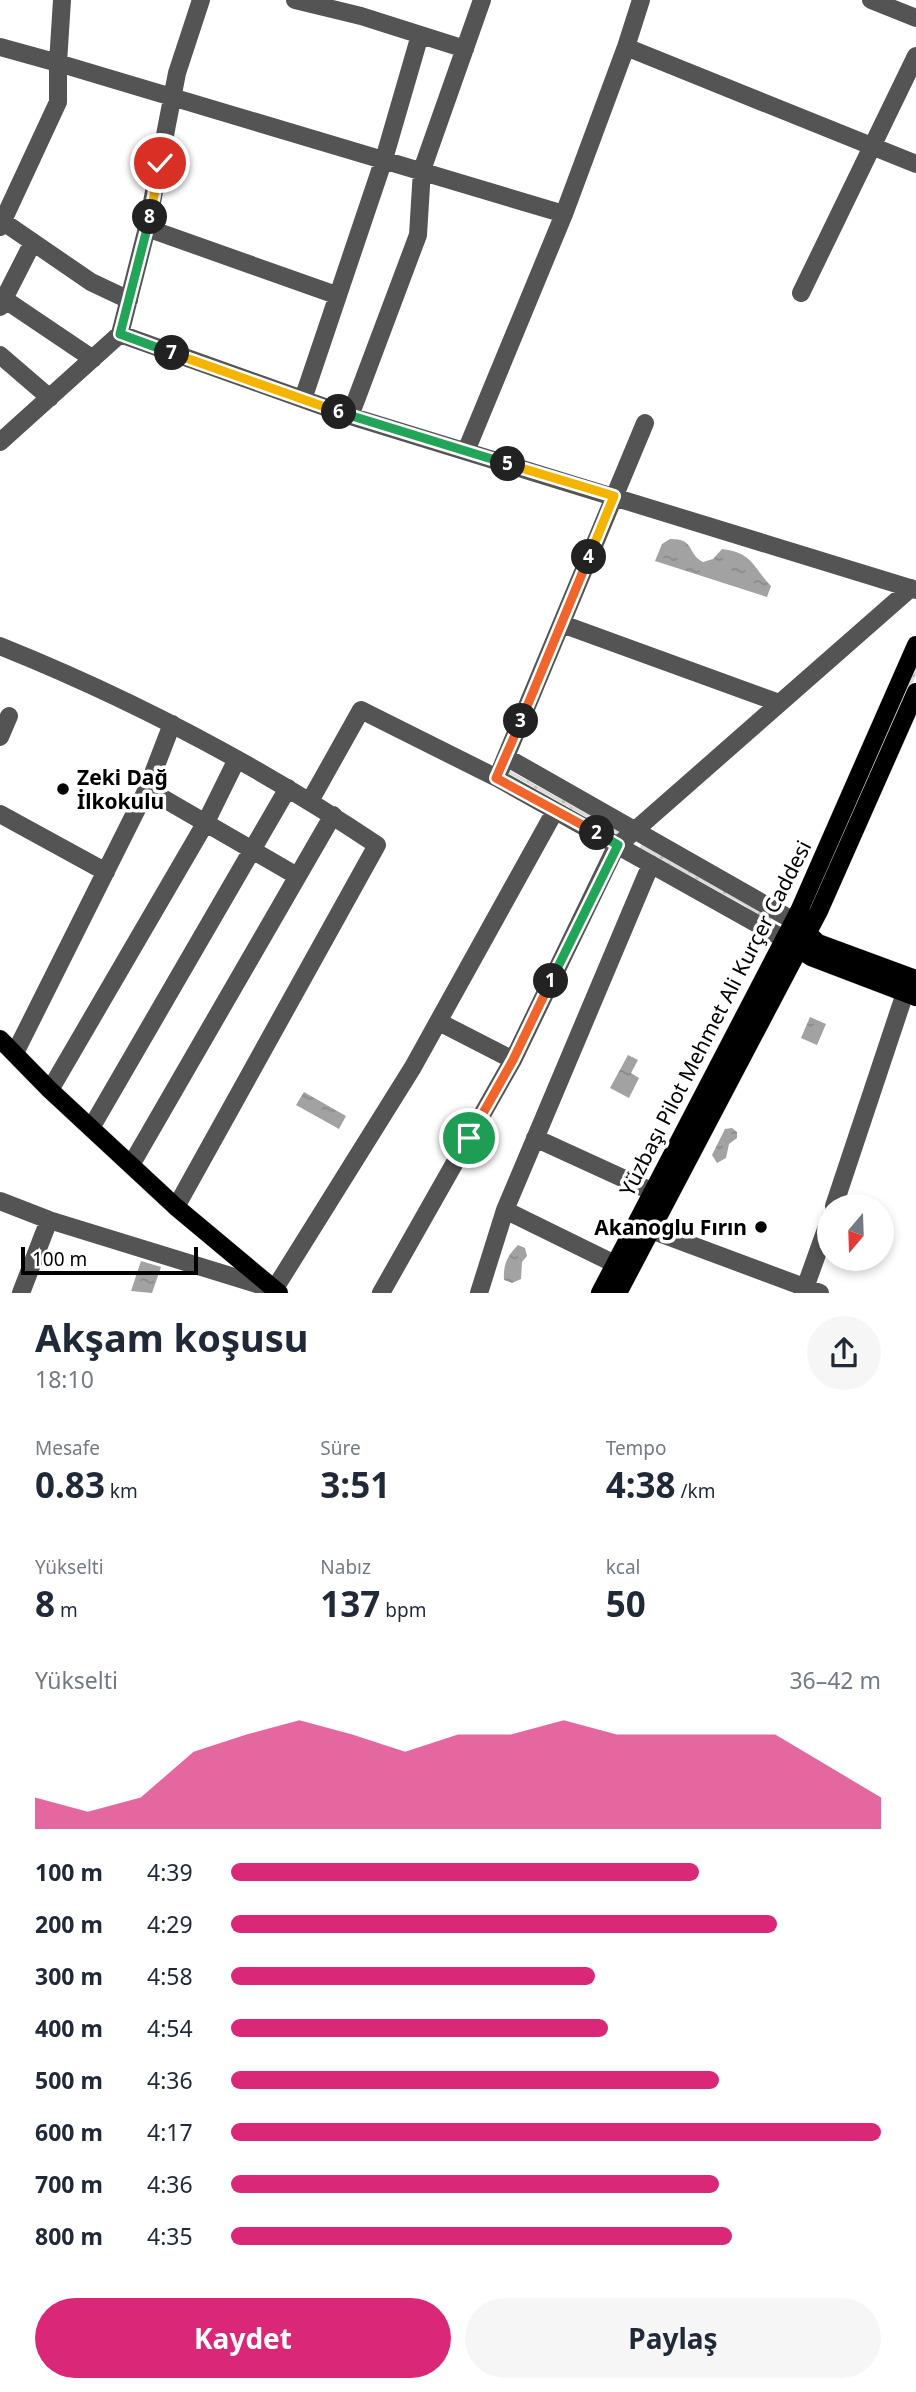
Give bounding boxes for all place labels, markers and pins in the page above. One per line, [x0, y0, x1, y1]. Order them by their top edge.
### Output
pin [130, 133, 190, 193]
pin: 8 [132, 200, 168, 234]
pin: 7 [154, 336, 190, 370]
pin: 6 [322, 394, 356, 430]
pin: 5 [490, 447, 526, 482]
pin: 4 [572, 540, 606, 574]
pin: 3 [504, 704, 538, 738]
place label: Zeki Dağ İlkokulu [77, 763, 168, 815]
marker: Zeki Dağ İlkokulu [55, 781, 71, 797]
pin: 2 [580, 816, 614, 850]
pin: 1 [534, 964, 568, 998]
pin [439, 1108, 499, 1168]
place label: Akanoglu Fırın [594, 1213, 747, 1241]
marker: Akanoglu Fırın [753, 1219, 769, 1235]

